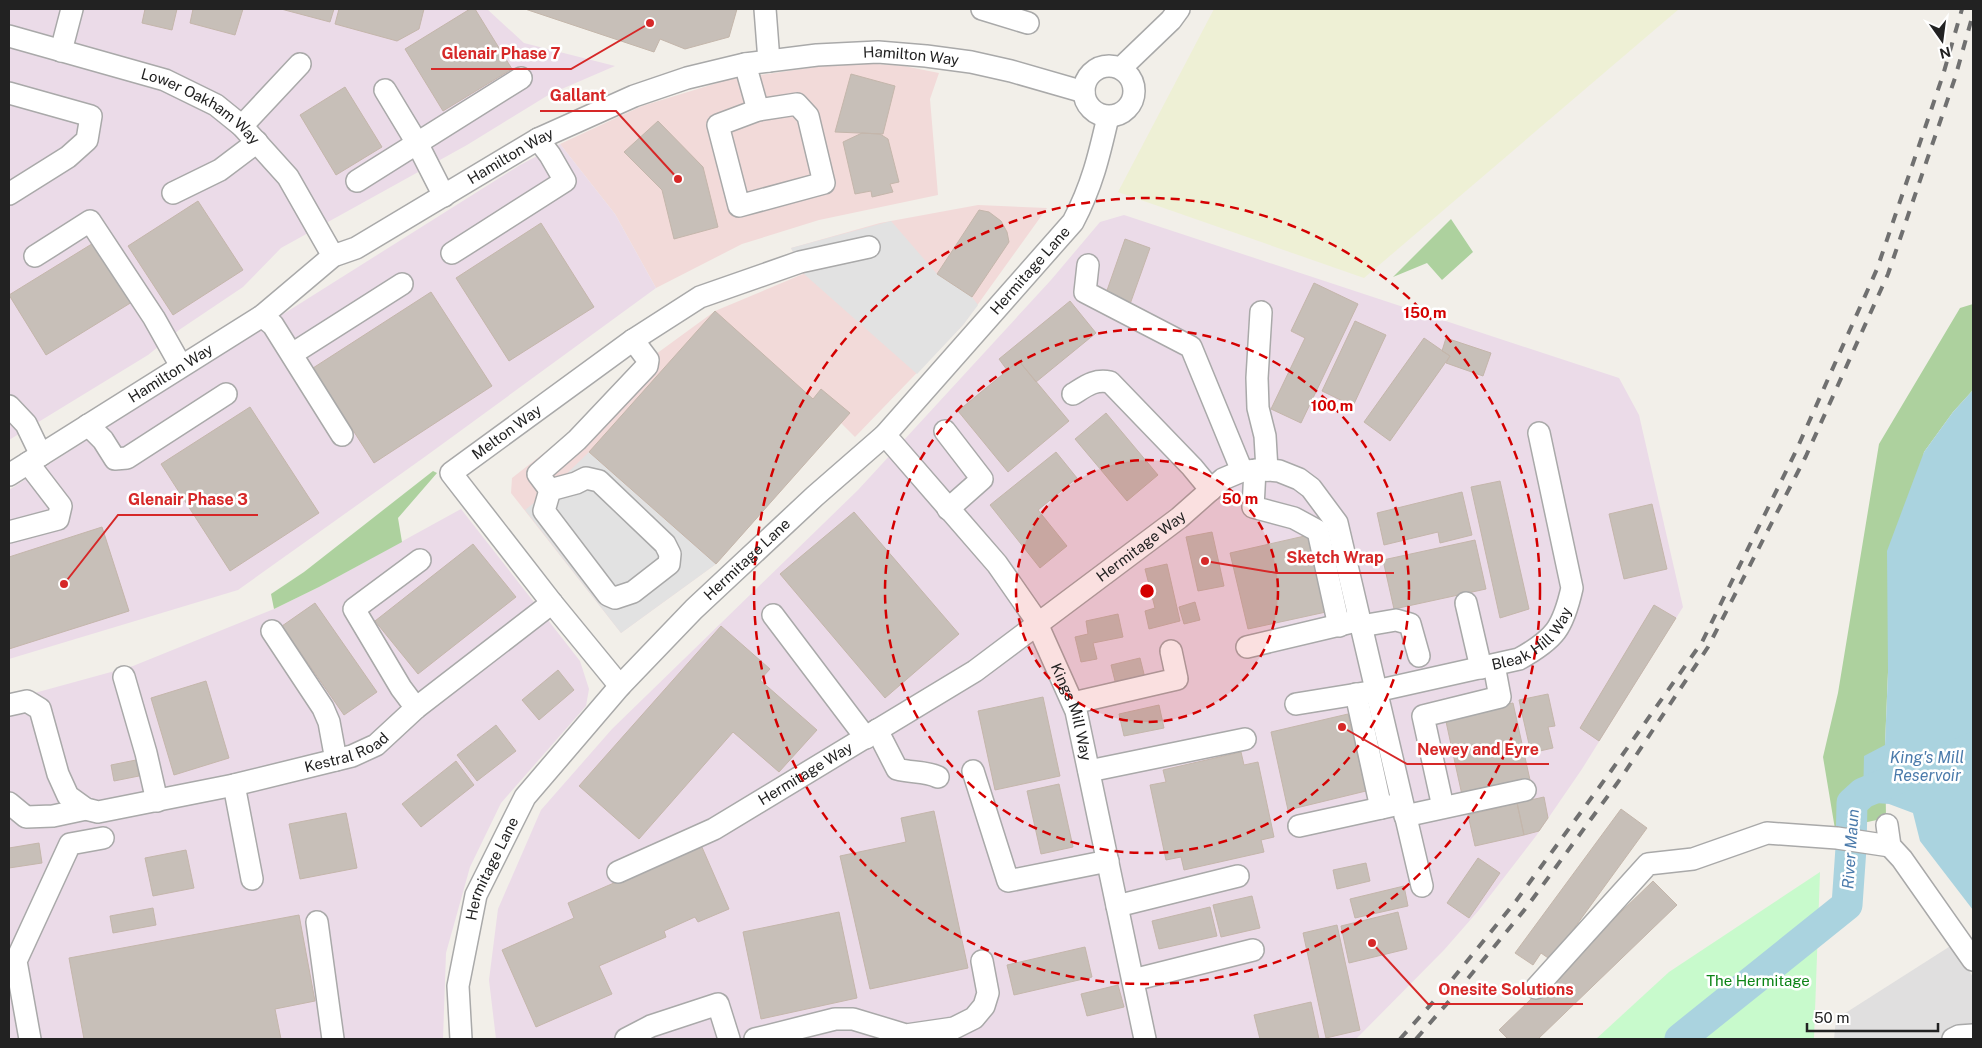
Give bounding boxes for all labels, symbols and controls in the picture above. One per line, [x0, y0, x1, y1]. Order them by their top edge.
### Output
north arrow [1917, 15, 1967, 65]
callout: Glenair Phase 7 [431, 38, 571, 69]
street label: Hamilton Way [863, 43, 960, 68]
text: Glenair Phase 7 [441, 44, 561, 63]
text: N [1938, 44, 1952, 62]
street label: Lower Oakham Way [139, 65, 264, 148]
callout: Gallant [540, 80, 616, 111]
text: Gallant [550, 86, 607, 105]
street label: Hamilton Way [464, 124, 556, 187]
street label: Hermitage Lane [986, 223, 1073, 318]
text: 150 m [1403, 304, 1447, 321]
street label: Hamilton Way [125, 340, 216, 406]
text: 100 m [1311, 397, 1353, 414]
street label: Melton Way [469, 401, 544, 463]
callout: Glenair Phase 3 [118, 484, 258, 515]
text: Glenair Phase 3 [128, 490, 248, 509]
text: 50 m [1222, 490, 1258, 507]
street label: Hermitage Way [1093, 507, 1189, 585]
street label: Hermitage Lane [700, 515, 793, 603]
callout: Sketch Wrap [1277, 542, 1394, 573]
text: Sketch Wrap [1286, 548, 1384, 567]
centre of rings [1138, 582, 1156, 600]
street label: Bleak Hill Way [1490, 605, 1574, 673]
street label: Kings Mill Way [1048, 660, 1095, 762]
street label: Kestral Road [303, 729, 392, 775]
callout: Newey and Eyre [1407, 733, 1549, 764]
street label: Hermitage Way [755, 738, 855, 808]
text: Newey and Eyre [1417, 740, 1539, 759]
water label: King's Mill Reservoir [1890, 748, 1964, 785]
water label: River Maun [1838, 808, 1863, 890]
street label: Hermitage Lane [462, 814, 522, 922]
park label: The Hermitage [1706, 972, 1810, 989]
callout: Onesite Solutions [1428, 973, 1583, 1004]
text: Onesite Solutions [1438, 980, 1574, 999]
scale bar [1807, 1000, 1938, 1032]
text: 50 m [1814, 1009, 1849, 1026]

